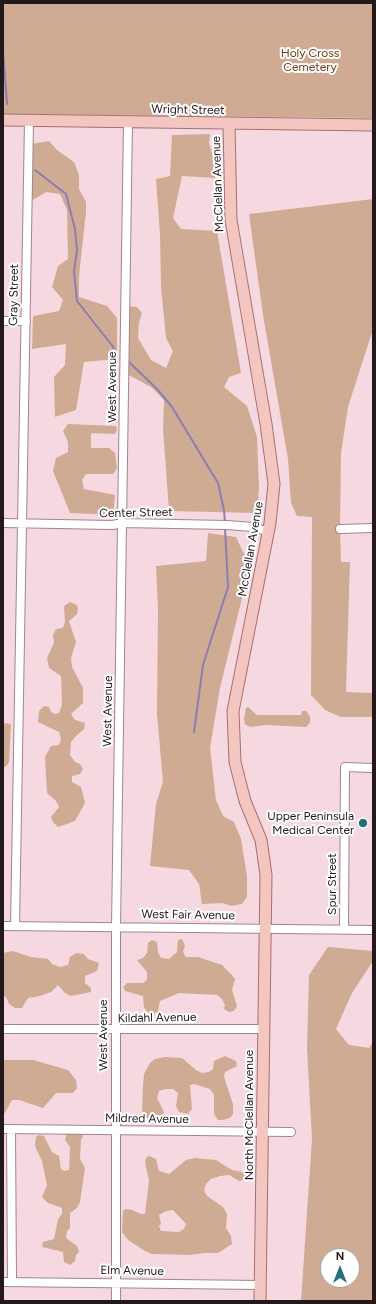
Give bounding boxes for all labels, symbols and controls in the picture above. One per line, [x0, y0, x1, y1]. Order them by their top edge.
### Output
park label: Holy Cross Cemetery [281, 46, 339, 74]
street label: Wright Street [151, 102, 225, 118]
street label: McClellan Avenue [209, 136, 227, 232]
street label: Gray Street [6, 264, 22, 326]
street label: West Avenue [105, 351, 119, 423]
street label: McClellan Avenue [236, 500, 266, 598]
street label: Center Street [99, 505, 173, 521]
street label: West Avenue [100, 675, 116, 747]
place label: Upper Peninsula Medical Center [267, 809, 354, 837]
marker: Upper Peninsula Medical Center [357, 817, 369, 829]
street label: Spur Street [325, 853, 339, 915]
street label: West Fair Avenue [141, 907, 235, 923]
street label: West Avenue [96, 999, 110, 1071]
street label: Kildahl Avenue [117, 1010, 197, 1026]
street label: North McClellan Avenue [242, 1050, 256, 1180]
street label: Mildred Avenue [105, 1111, 189, 1127]
north arrow [320, 1248, 360, 1288]
text: N [336, 1250, 344, 1263]
street label: Elm Avenue [100, 1263, 164, 1279]

